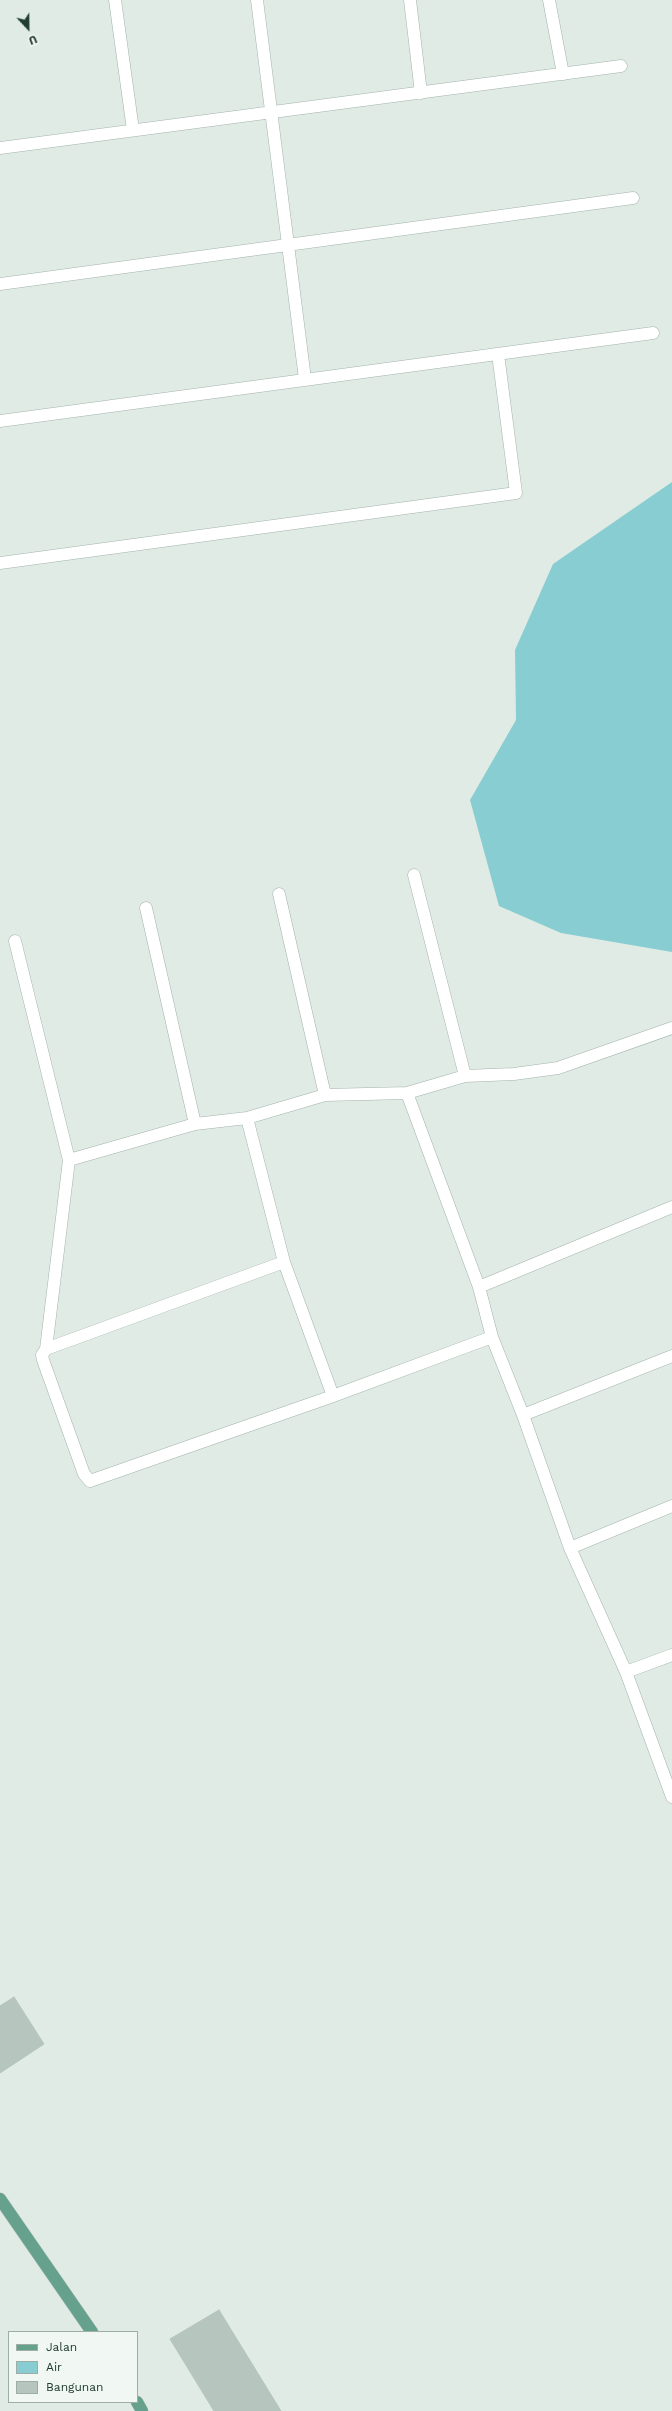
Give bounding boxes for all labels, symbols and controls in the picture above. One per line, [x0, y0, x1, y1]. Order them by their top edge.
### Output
north arrow [8, 8, 48, 48]
text: U [27, 32, 39, 47]
legend [8, 2331, 138, 2403]
text: Jalan [46, 2340, 77, 2354]
text: Air [46, 2360, 62, 2374]
text: Bangunan [46, 2380, 104, 2394]

